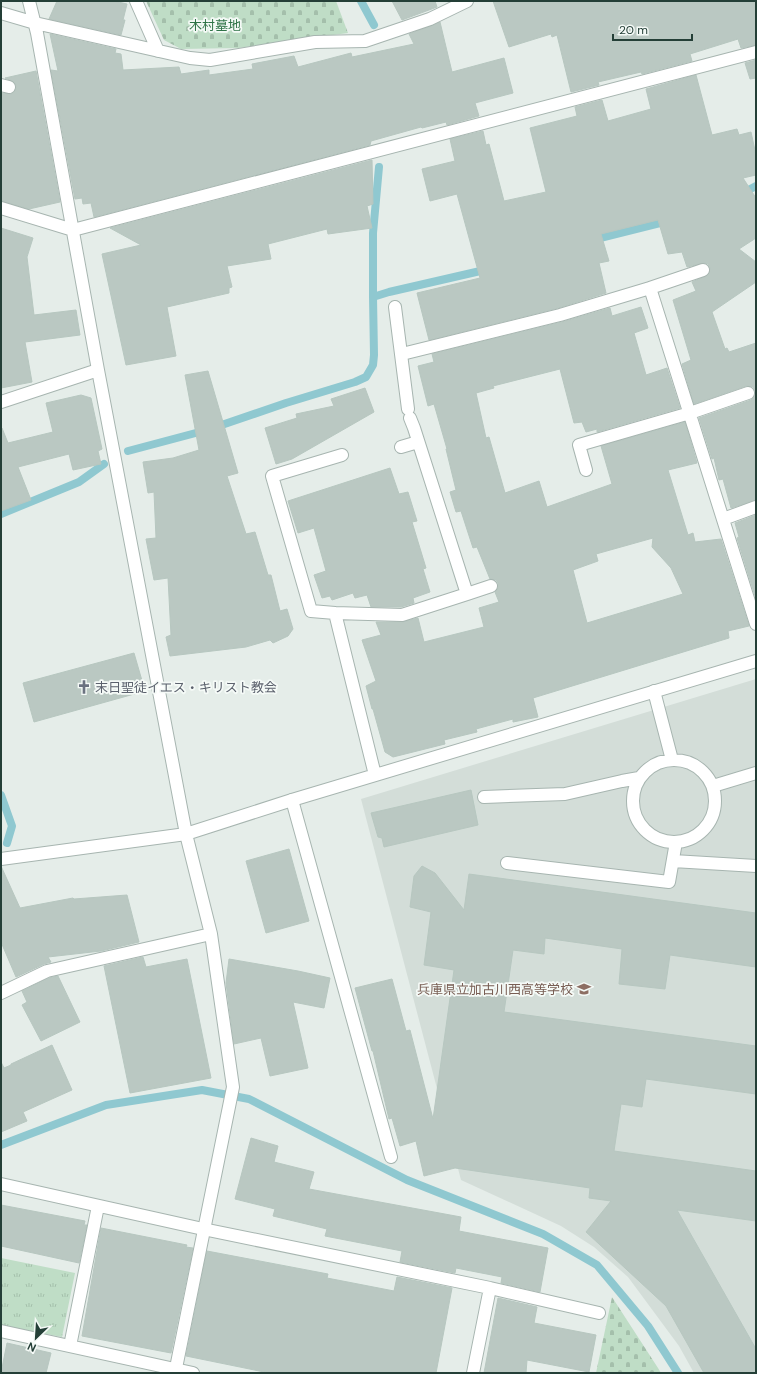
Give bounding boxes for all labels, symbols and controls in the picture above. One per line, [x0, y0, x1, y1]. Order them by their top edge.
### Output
scale bar [613, 16, 692, 42]
park label: 木村墓地 [189, 17, 241, 34]
text: 20 m [619, 22, 648, 38]
church icon: 末日聖徒イエス・キリスト教会 [76, 679, 92, 695]
place label: 末日聖徒イエス・キリスト教会 [95, 679, 277, 696]
place label: 兵庫県立加古川西高等学校 [417, 981, 573, 998]
school or university icon: 兵庫県立加古川西高等学校 [576, 981, 592, 997]
north arrow [16, 1318, 56, 1358]
text: N [25, 1339, 38, 1355]

